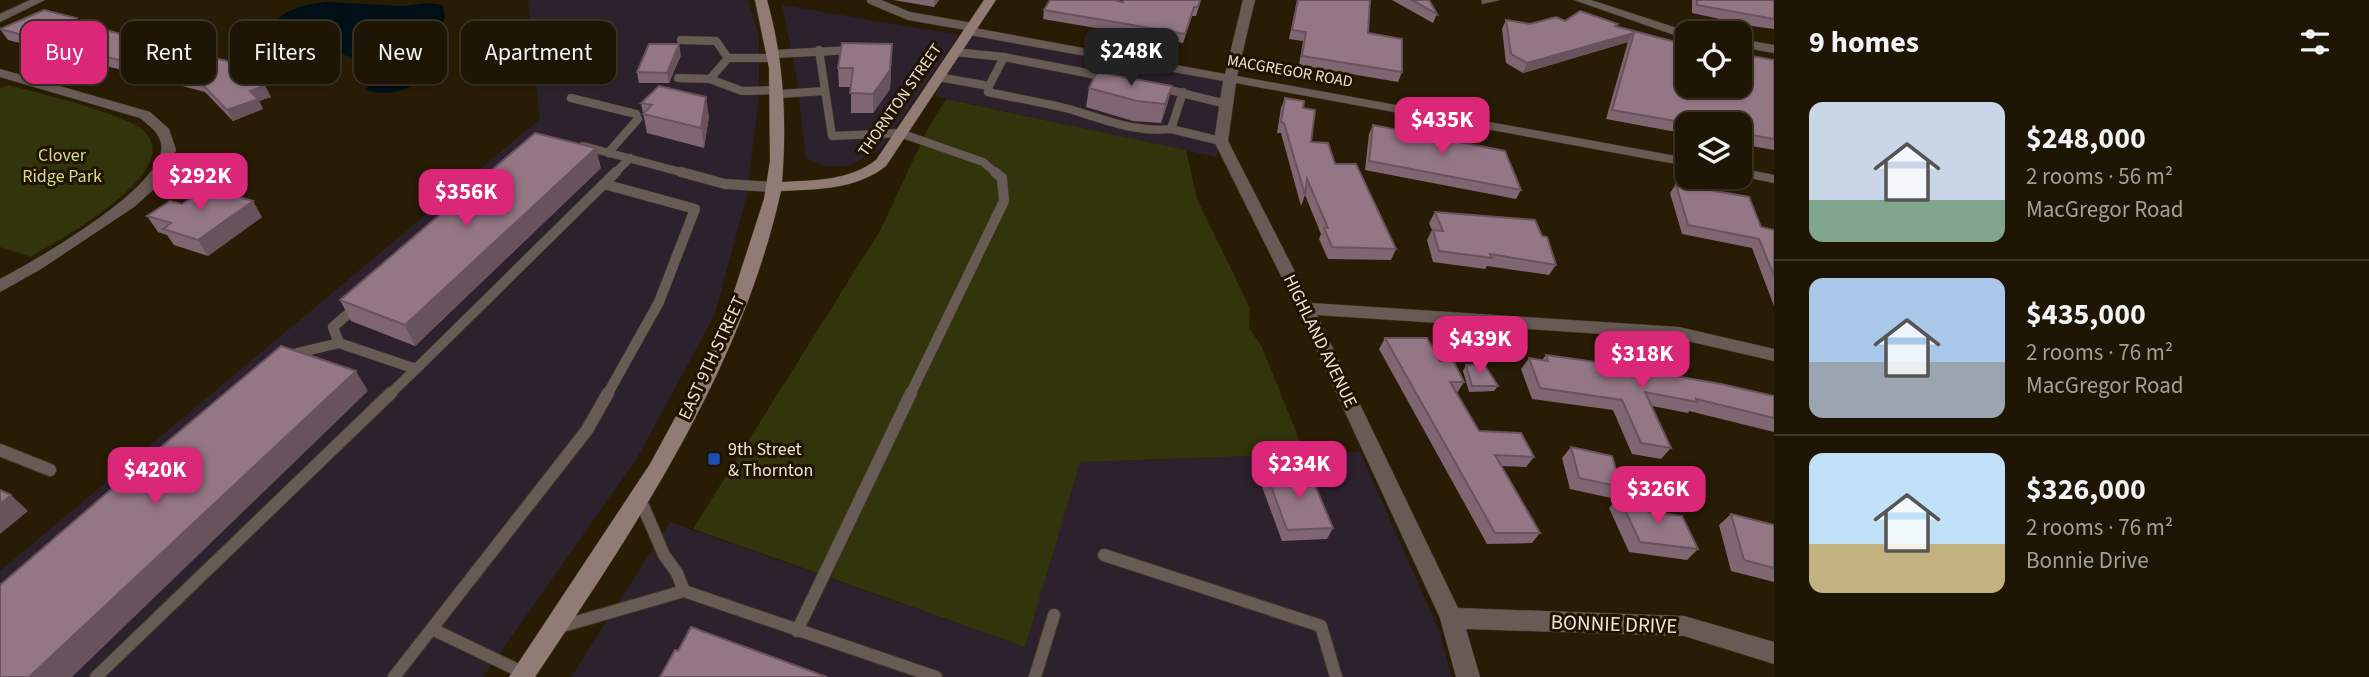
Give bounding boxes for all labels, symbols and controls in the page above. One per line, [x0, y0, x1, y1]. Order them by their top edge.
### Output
chip: Buy [21, 21, 107, 84]
chip: Rent [121, 21, 216, 84]
chip: Filters [230, 21, 340, 84]
chip: New [354, 21, 447, 84]
chip: Apartment [461, 21, 616, 84]
map controls [1675, 21, 1752, 189]
button: locate [1675, 21, 1752, 98]
text: 9 homes [1809, 21, 1919, 64]
icon: filters [2296, 23, 2334, 61]
pin: $248K [1082, 28, 1180, 88]
text: $248K [1100, 34, 1162, 67]
street label: THORNTON STREET [853, 39, 947, 161]
street label: MACGREGOR ROAD [1225, 49, 1355, 93]
pin: $435K [1393, 97, 1491, 157]
text: $435K [1411, 103, 1473, 136]
button: layers [1675, 112, 1752, 189]
text: $248,000 [2026, 117, 2146, 160]
icon: home [1865, 130, 1949, 214]
park label: Clover Ridge Park [22, 143, 102, 189]
pin: $292K [151, 154, 249, 213]
text: $292K [169, 159, 231, 192]
text: 2 rooms · 56 m² [2026, 160, 2173, 193]
pin: $356K [417, 170, 515, 229]
text: $356K [435, 175, 497, 208]
text: MacGregor Road [2026, 193, 2184, 226]
street label: HIGHLAND AVENUE [1277, 270, 1363, 412]
street label: EAST 9TH STREET [672, 292, 752, 424]
text: $435,000 [2026, 293, 2146, 336]
icon: home [1865, 306, 1949, 390]
pin: $439K [1431, 316, 1529, 376]
text: $439K [1449, 322, 1511, 355]
pin: $318K [1593, 332, 1691, 391]
text: 2 rooms · 76 m² [2026, 336, 2173, 369]
text: $318K [1611, 337, 1673, 370]
text: MacGregor Road [2026, 369, 2184, 402]
place label: 9th Street & Thornton [728, 437, 813, 483]
pin: $234K [1250, 442, 1348, 501]
text: $234K [1268, 447, 1330, 480]
pin: $420K [106, 448, 204, 507]
marker: 9th Street & Thornton [706, 451, 722, 467]
text: $420K [124, 453, 186, 486]
pin: $326K [1609, 466, 1707, 526]
text: $326,000 [2026, 468, 2146, 511]
text: $326K [1627, 472, 1689, 505]
icon: home [1865, 481, 1949, 565]
text: 2 rooms · 76 m² [2026, 511, 2173, 544]
text: Bonnie Drive [2026, 544, 2149, 577]
street label: BONNIE DRIVE [1550, 607, 1678, 641]

